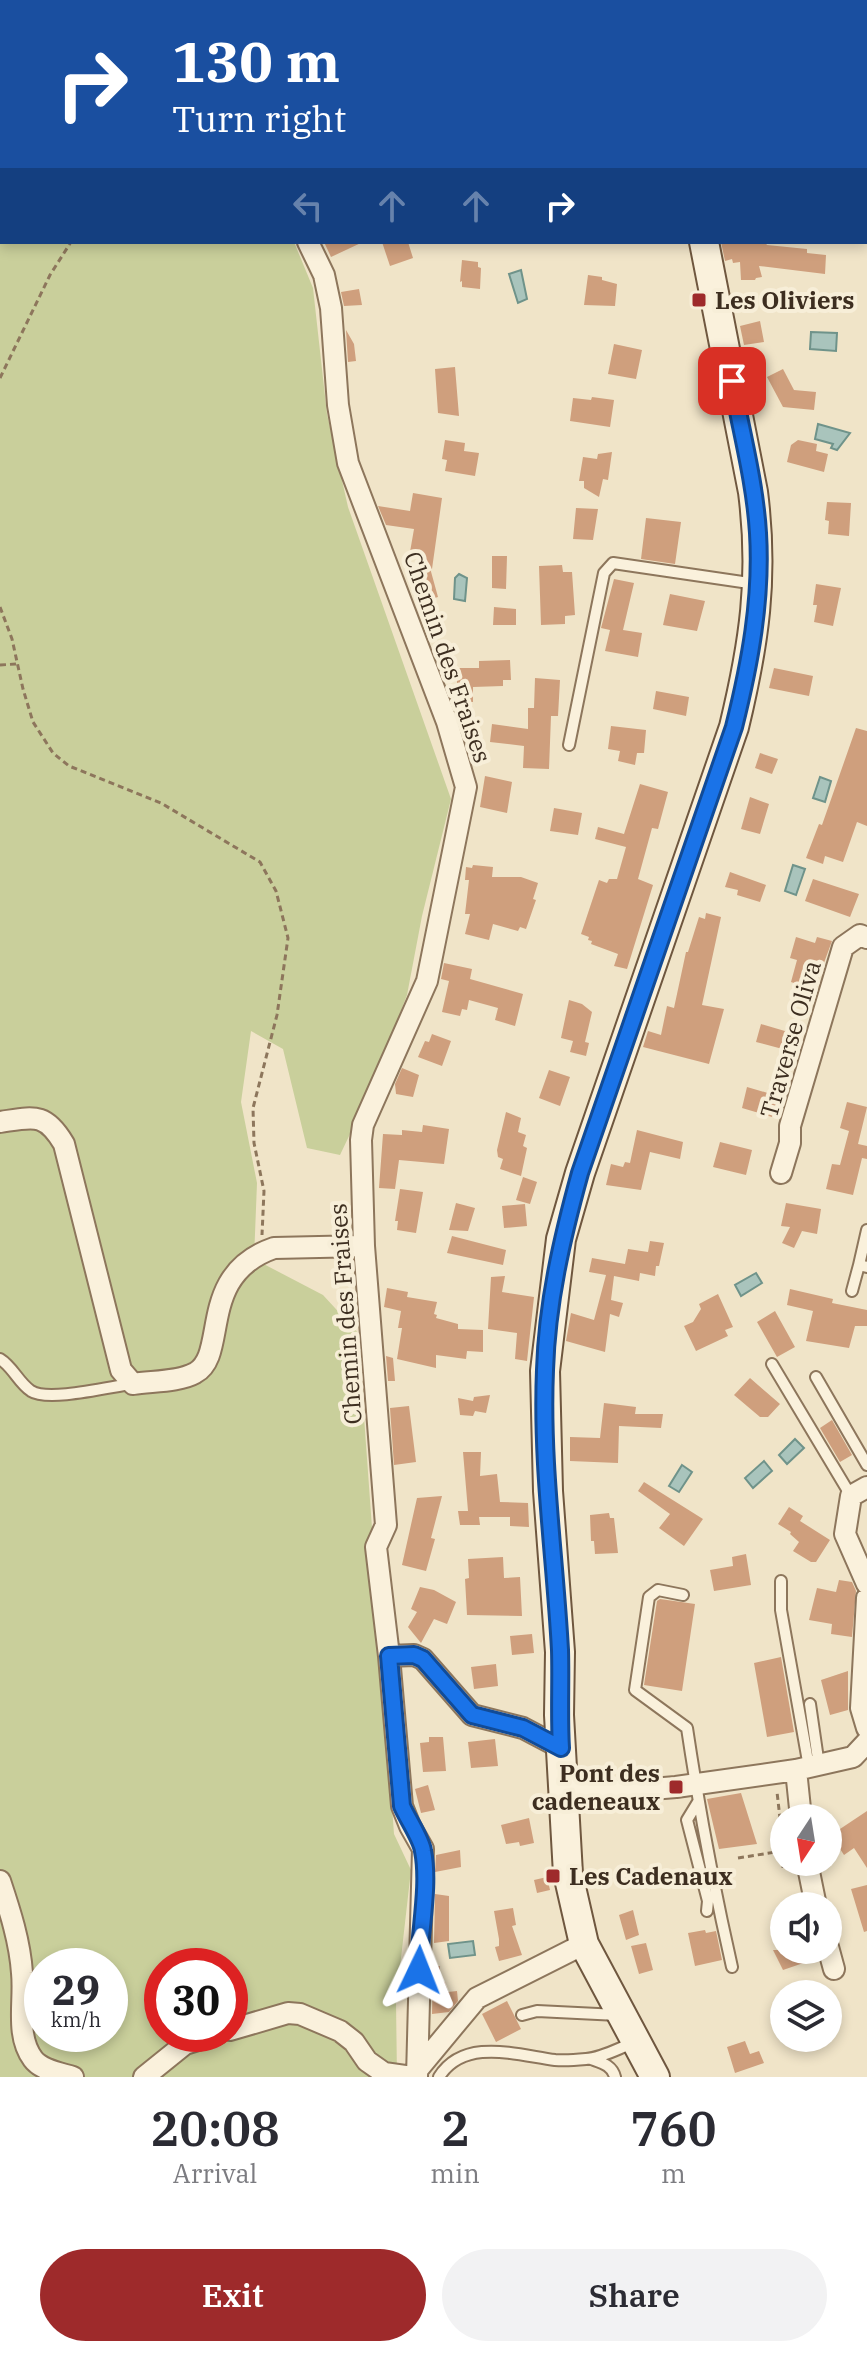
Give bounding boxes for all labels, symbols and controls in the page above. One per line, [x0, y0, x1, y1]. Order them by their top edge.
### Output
text: 130 m [172, 25, 340, 97]
icon: right [40, 32, 144, 136]
text: Turn right [172, 95, 346, 142]
icon: left [286, 184, 330, 228]
icon: ahead [370, 184, 414, 228]
icon: ahead [454, 184, 498, 228]
icon: right [538, 184, 582, 228]
place label: Les Oliviers [715, 284, 855, 316]
marker: Les Oliviers [690, 291, 708, 309]
pin [698, 347, 766, 415]
icon: arrive [710, 359, 754, 403]
street label: Chemin des Fraises [397, 547, 499, 767]
street label: Traverse Oliva [752, 956, 828, 1122]
street label: Chemin des Fraises [321, 1202, 369, 1426]
place label: Pont des cadeneaux [532, 1757, 660, 1817]
marker: Pont des cadeneaux [667, 1778, 685, 1796]
north arrow [770, 1804, 842, 1876]
map controls [770, 1804, 842, 2052]
place label: Les Cadenaux [569, 1860, 733, 1892]
marker: Les Cadenaux [544, 1867, 562, 1885]
button: sound [770, 1892, 842, 1964]
position arrow [377, 1928, 461, 2012]
speed limit sign: 30 [144, 1948, 248, 2052]
text: 29 [52, 1964, 100, 2016]
button: layers [770, 1980, 842, 2052]
text: km/h [51, 2006, 101, 2033]
text: 20:08 [150, 2097, 280, 2159]
text: 2 [441, 2097, 469, 2159]
text: 760 [630, 2097, 717, 2159]
text: Arrival [173, 2156, 257, 2190]
text: min [430, 2156, 480, 2190]
text: m [661, 2156, 686, 2190]
button: Exit [40, 2249, 426, 2341]
button: Share [442, 2249, 827, 2341]

